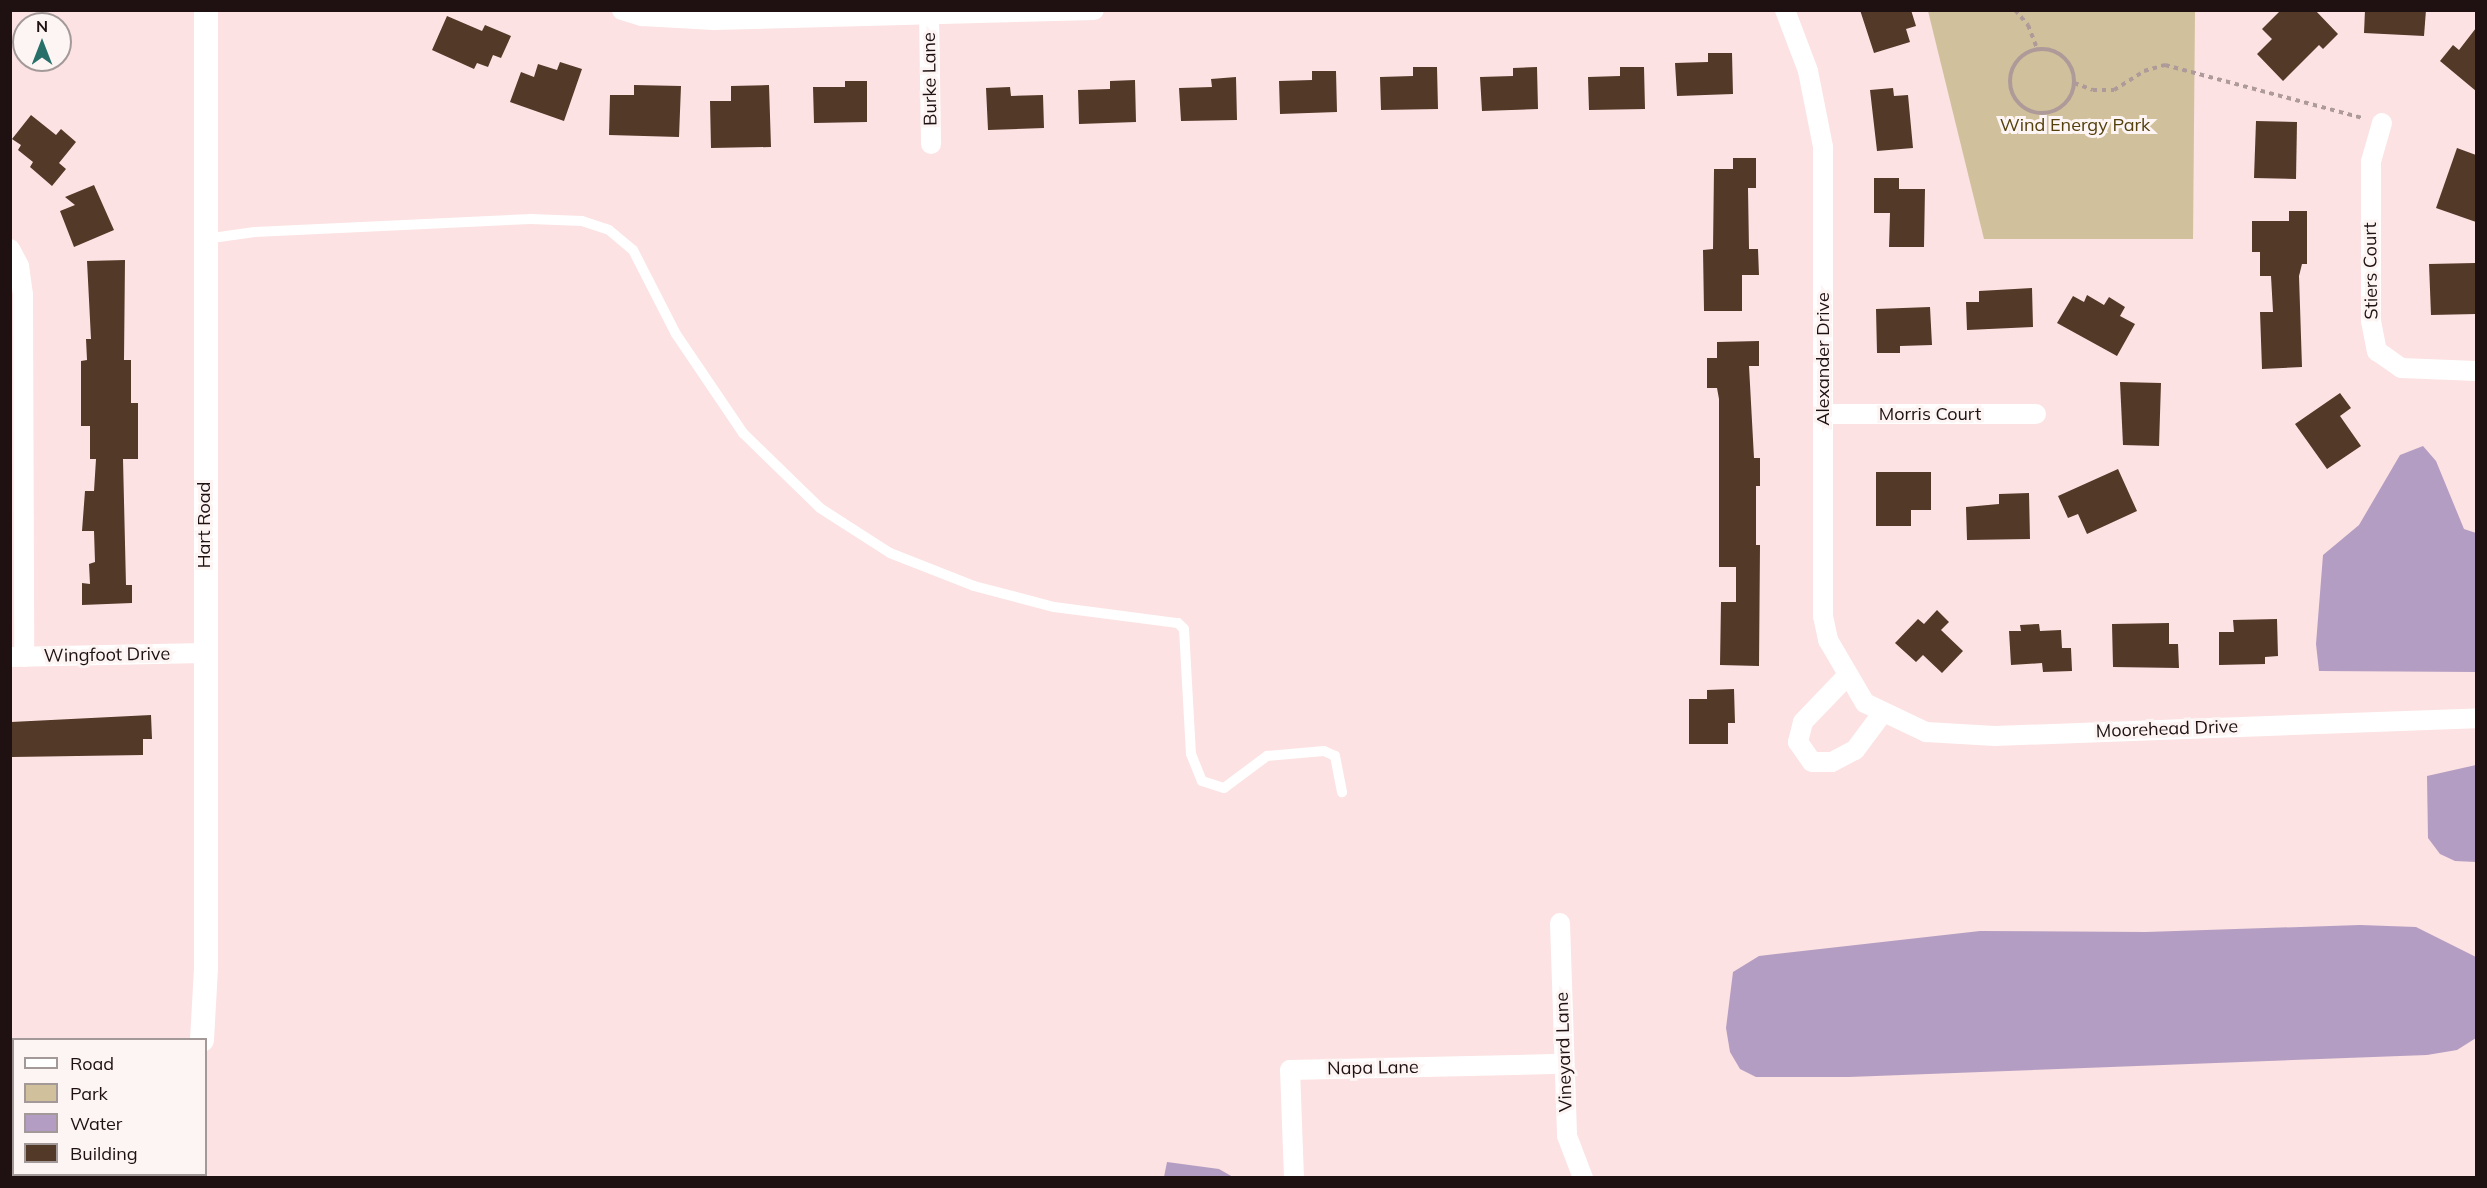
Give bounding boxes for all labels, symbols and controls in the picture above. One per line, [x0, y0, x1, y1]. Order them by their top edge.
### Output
north arrow [12, 12, 72, 72]
text: N [36, 16, 48, 36]
street label: Burke Lane [918, 32, 942, 126]
park label: Wind Energy Park [2000, 114, 2150, 136]
street label: Stiers Court [2359, 222, 2383, 320]
street label: Alexander Drive [1812, 292, 1834, 426]
street label: Morris Court [1879, 403, 1981, 425]
street label: Hart Road [193, 482, 215, 568]
street label: Wingfoot Drive [44, 643, 170, 667]
street label: Moorehead Drive [2096, 716, 2238, 742]
street label: Vineyard Lane [1551, 992, 1577, 1112]
legend [12, 1038, 207, 1176]
text: Road [70, 1052, 114, 1075]
street label: Napa Lane [1327, 1056, 1419, 1080]
text: Park [70, 1082, 108, 1105]
text: Water [70, 1112, 122, 1135]
text: Building [70, 1142, 138, 1165]

